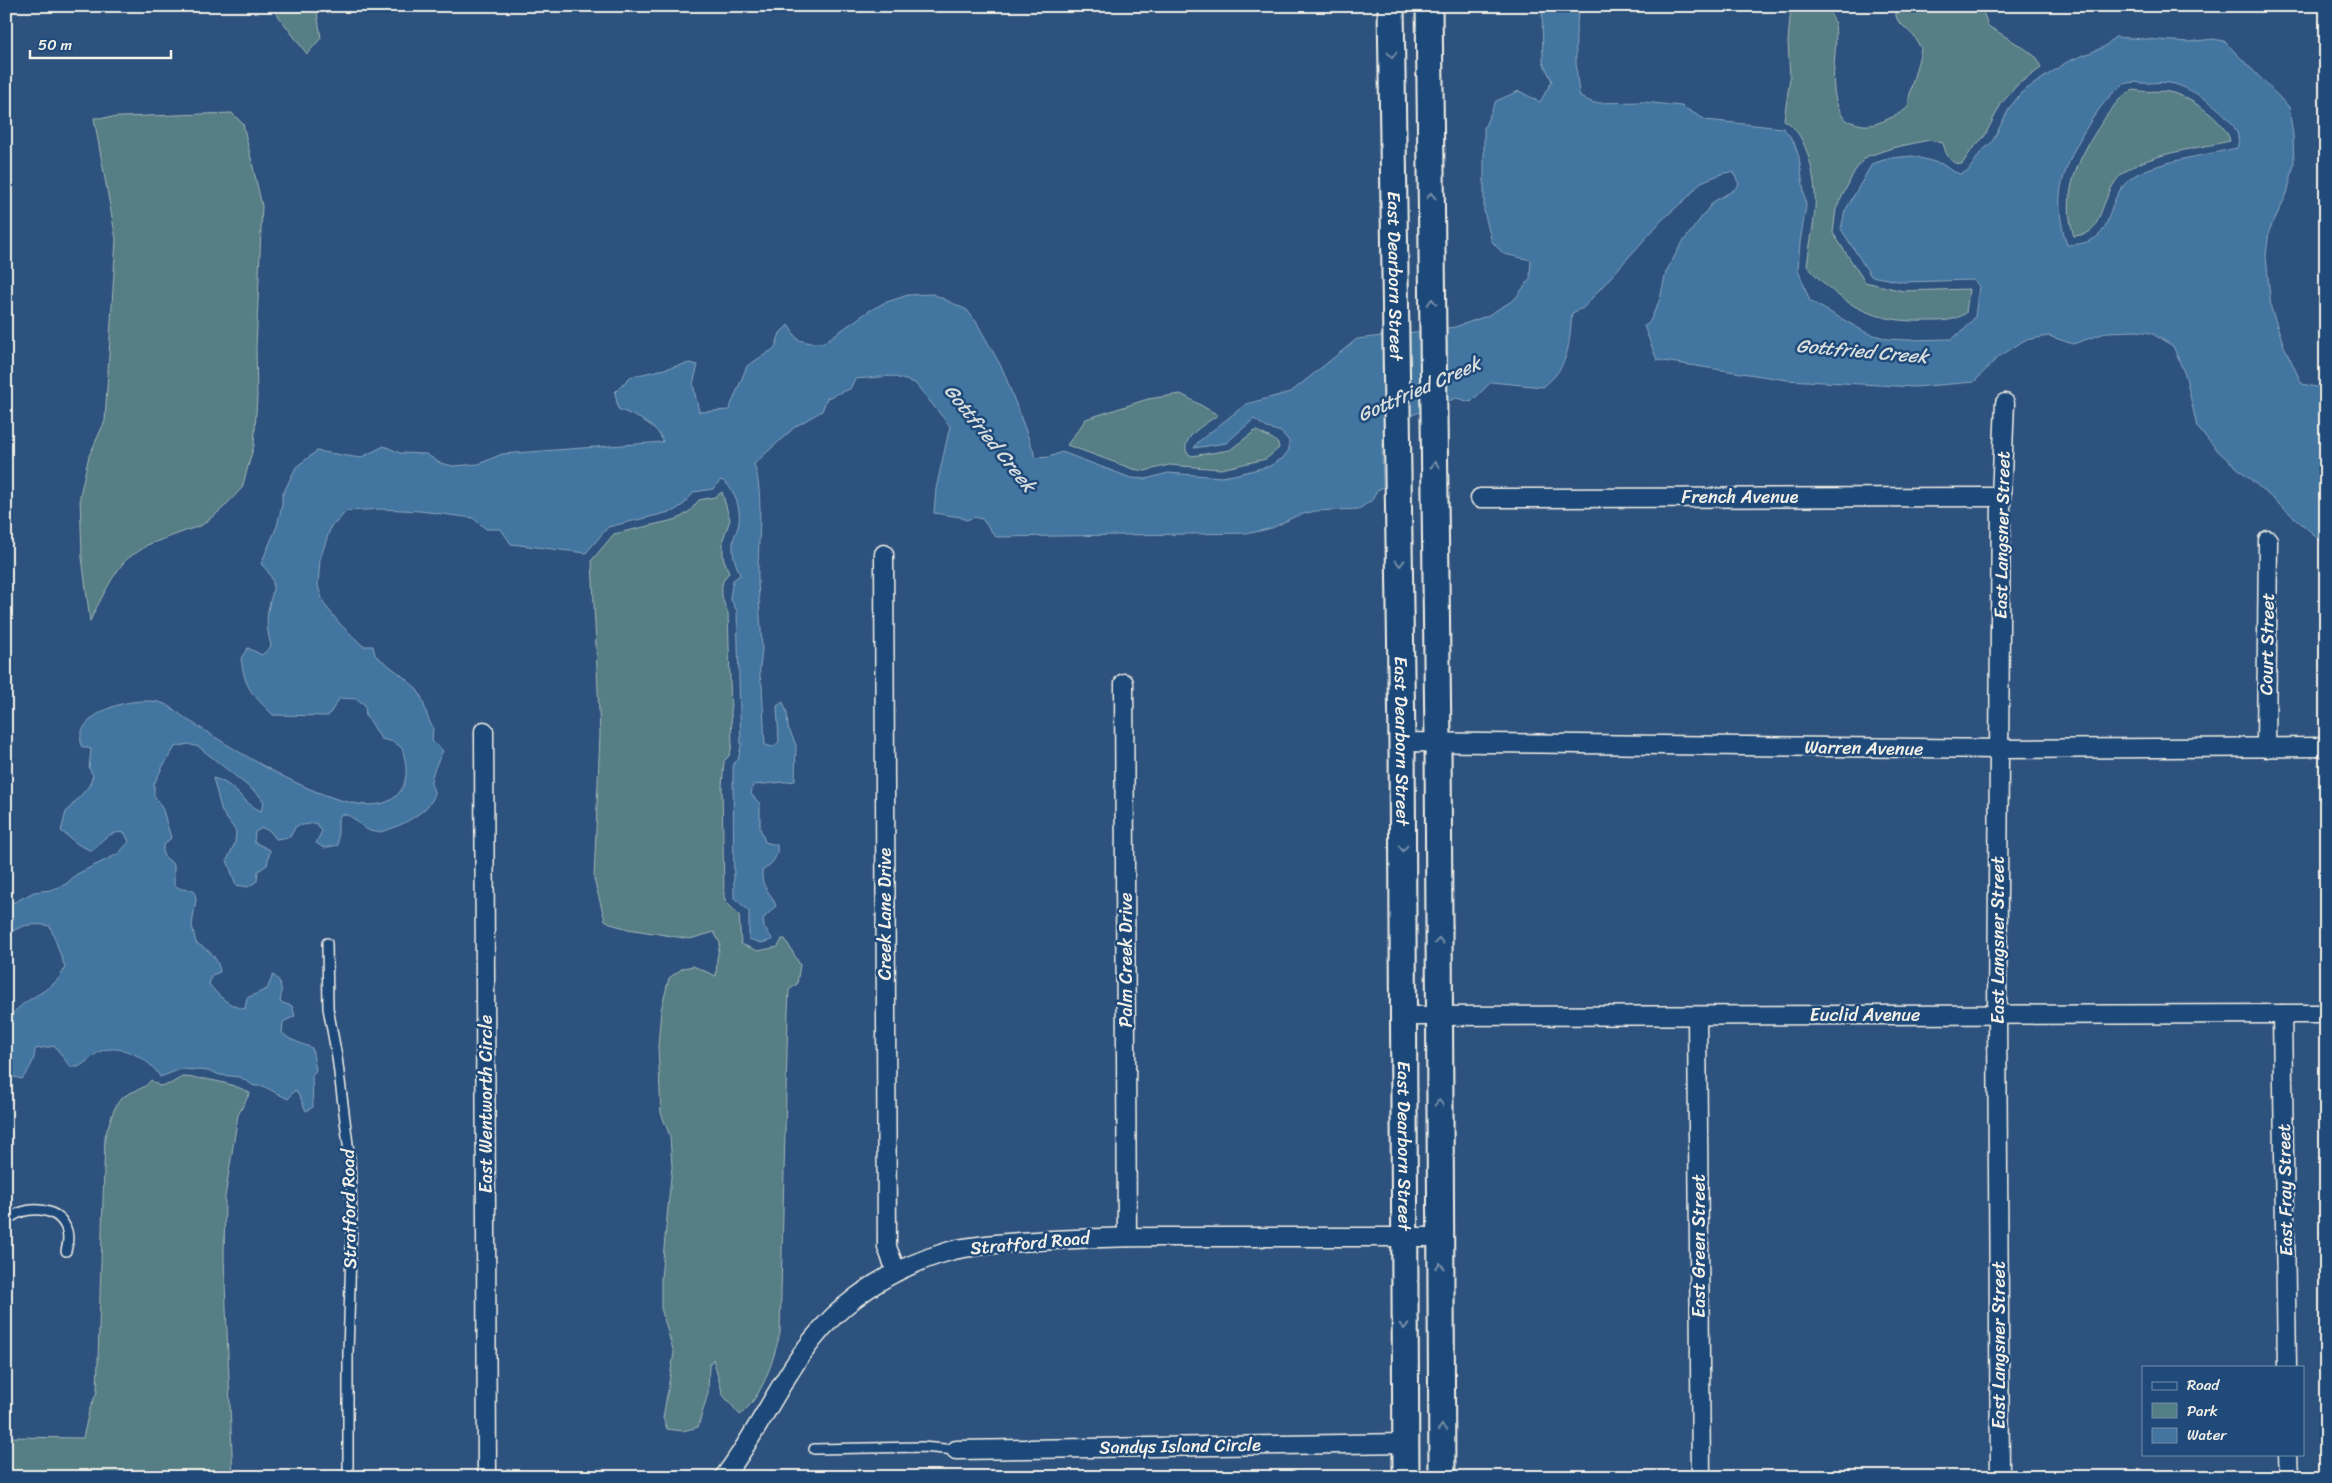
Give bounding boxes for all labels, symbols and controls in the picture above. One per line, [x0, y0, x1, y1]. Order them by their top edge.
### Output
scale bar [30, 28, 171, 60]
text: 50 m [38, 32, 73, 58]
one-way arrow [1387, 52, 1397, 59]
street label: East Dearborn Street [1378, 191, 1412, 362]
one-way arrow [1426, 191, 1436, 199]
one-way arrow [1427, 298, 1437, 306]
water label: Gottfried Creek [1795, 329, 1932, 373]
water label: Gottfried Creek [1352, 346, 1489, 431]
water label: Gottfried Creek [936, 376, 1046, 502]
street label: East Langsner Street [1985, 451, 2019, 619]
one-way arrow [1430, 460, 1440, 468]
street label: French Avenue [1682, 481, 1799, 513]
one-way arrow [1395, 560, 1405, 567]
street label: Court Street [2250, 592, 2284, 695]
street label: East Dearborn Street [1385, 656, 1418, 827]
street label: Warren Avenue [1804, 731, 1924, 765]
one-way arrow [1398, 844, 1408, 852]
street label: Creek Lane Drive [869, 847, 901, 980]
street label: East Langsner Street [1982, 856, 2014, 1024]
street label: Palm Creek Drive [1110, 892, 1142, 1028]
one-way arrow [1434, 936, 1444, 944]
street label: Euclid Avenue [1810, 999, 1920, 1031]
street label: East Wentworth Circle [470, 1015, 502, 1193]
street label: East Dearborn Street [1388, 1061, 1421, 1232]
one-way arrow [1434, 1099, 1444, 1106]
street label: East Fray Street [2268, 1123, 2302, 1256]
street label: Stratford Road [332, 1147, 366, 1269]
street label: East Green Street [1683, 1174, 1715, 1318]
street label: Stratford Road [969, 1222, 1093, 1264]
one-way arrow [1435, 1261, 1446, 1269]
street label: East Langsner Street [1983, 1261, 2015, 1429]
one-way arrow [1399, 1322, 1409, 1330]
legend [2142, 1366, 2304, 1456]
text: Road [2187, 1372, 2220, 1398]
text: Park [2187, 1398, 2218, 1424]
text: Water [2187, 1422, 2227, 1448]
one-way arrow [1437, 1424, 1447, 1432]
street label: Sandys Island Circle [1099, 1429, 1261, 1463]

